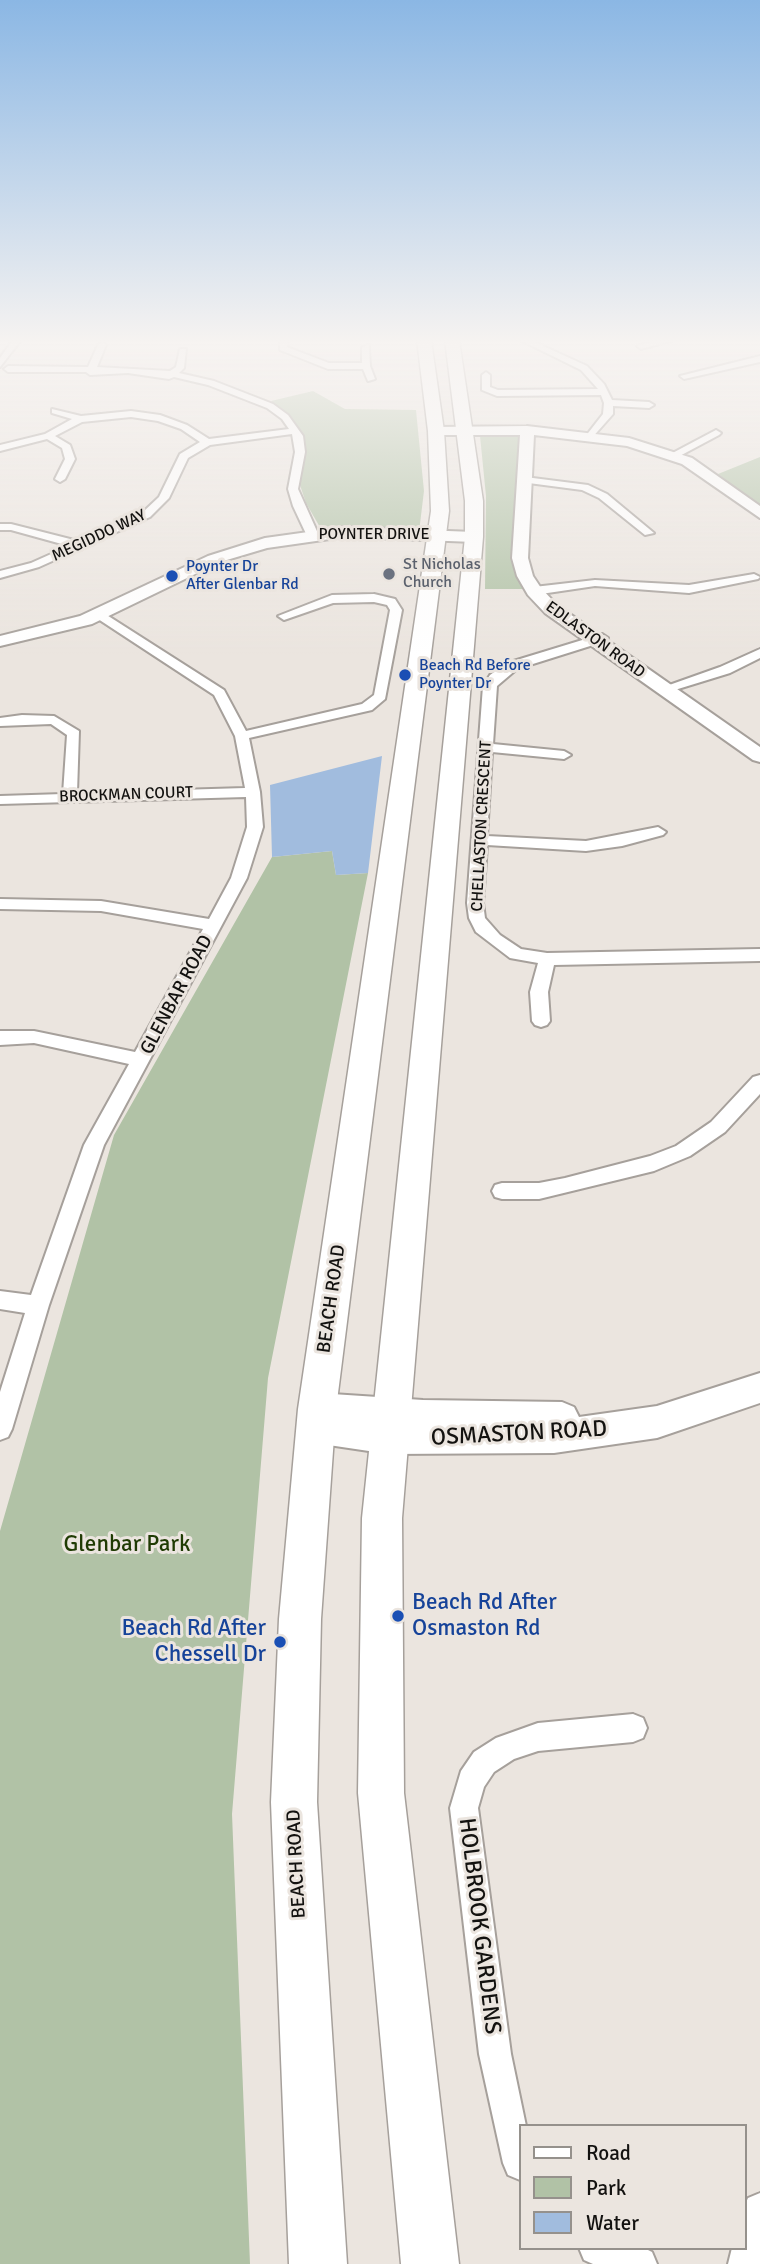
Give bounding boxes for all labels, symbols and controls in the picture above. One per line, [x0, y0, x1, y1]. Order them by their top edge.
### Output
street label: MEGIDDO WAY [49, 506, 149, 566]
street label: POYNTER DRIVE [318, 525, 430, 545]
place label: St Nicholas Church [403, 555, 481, 593]
place label: Poynter Dr After Glenbar Rd [186, 557, 299, 595]
marker: St Nicholas Church [381, 566, 397, 582]
marker: Poynter Dr After Glenbar Rd [164, 568, 180, 584]
street label: EDLASTON ROAD [542, 598, 648, 682]
place label: Beach Rd Before Poynter Dr [419, 656, 531, 694]
marker: Beach Rd Before Poynter Dr [397, 667, 413, 683]
street label: CHELLASTON CRESCENT [468, 740, 496, 912]
street label: BROCKMAN COURT [59, 783, 193, 807]
street label: GLENBAR ROAD [136, 932, 218, 1058]
street label: BEACH ROAD [313, 1243, 351, 1355]
street label: OSMASTON ROAD [430, 1416, 608, 1452]
park label: Glenbar Park [64, 1531, 190, 1559]
place label: Beach Rd After Osmaston Rd [412, 1589, 557, 1643]
marker: Beach Rd After Osmaston Rd [390, 1608, 406, 1624]
place label: Beach Rd After Chessell Dr [121, 1615, 266, 1669]
marker: Beach Rd After Chessell Dr [272, 1634, 288, 1650]
street label: BEACH ROAD [283, 1809, 311, 1919]
street label: HOLBROOK GARDENS [452, 1816, 506, 2036]
legend [518, 2124, 746, 2250]
text: Road [586, 2140, 631, 2166]
text: Park [586, 2175, 626, 2201]
text: Water [586, 2210, 639, 2236]

